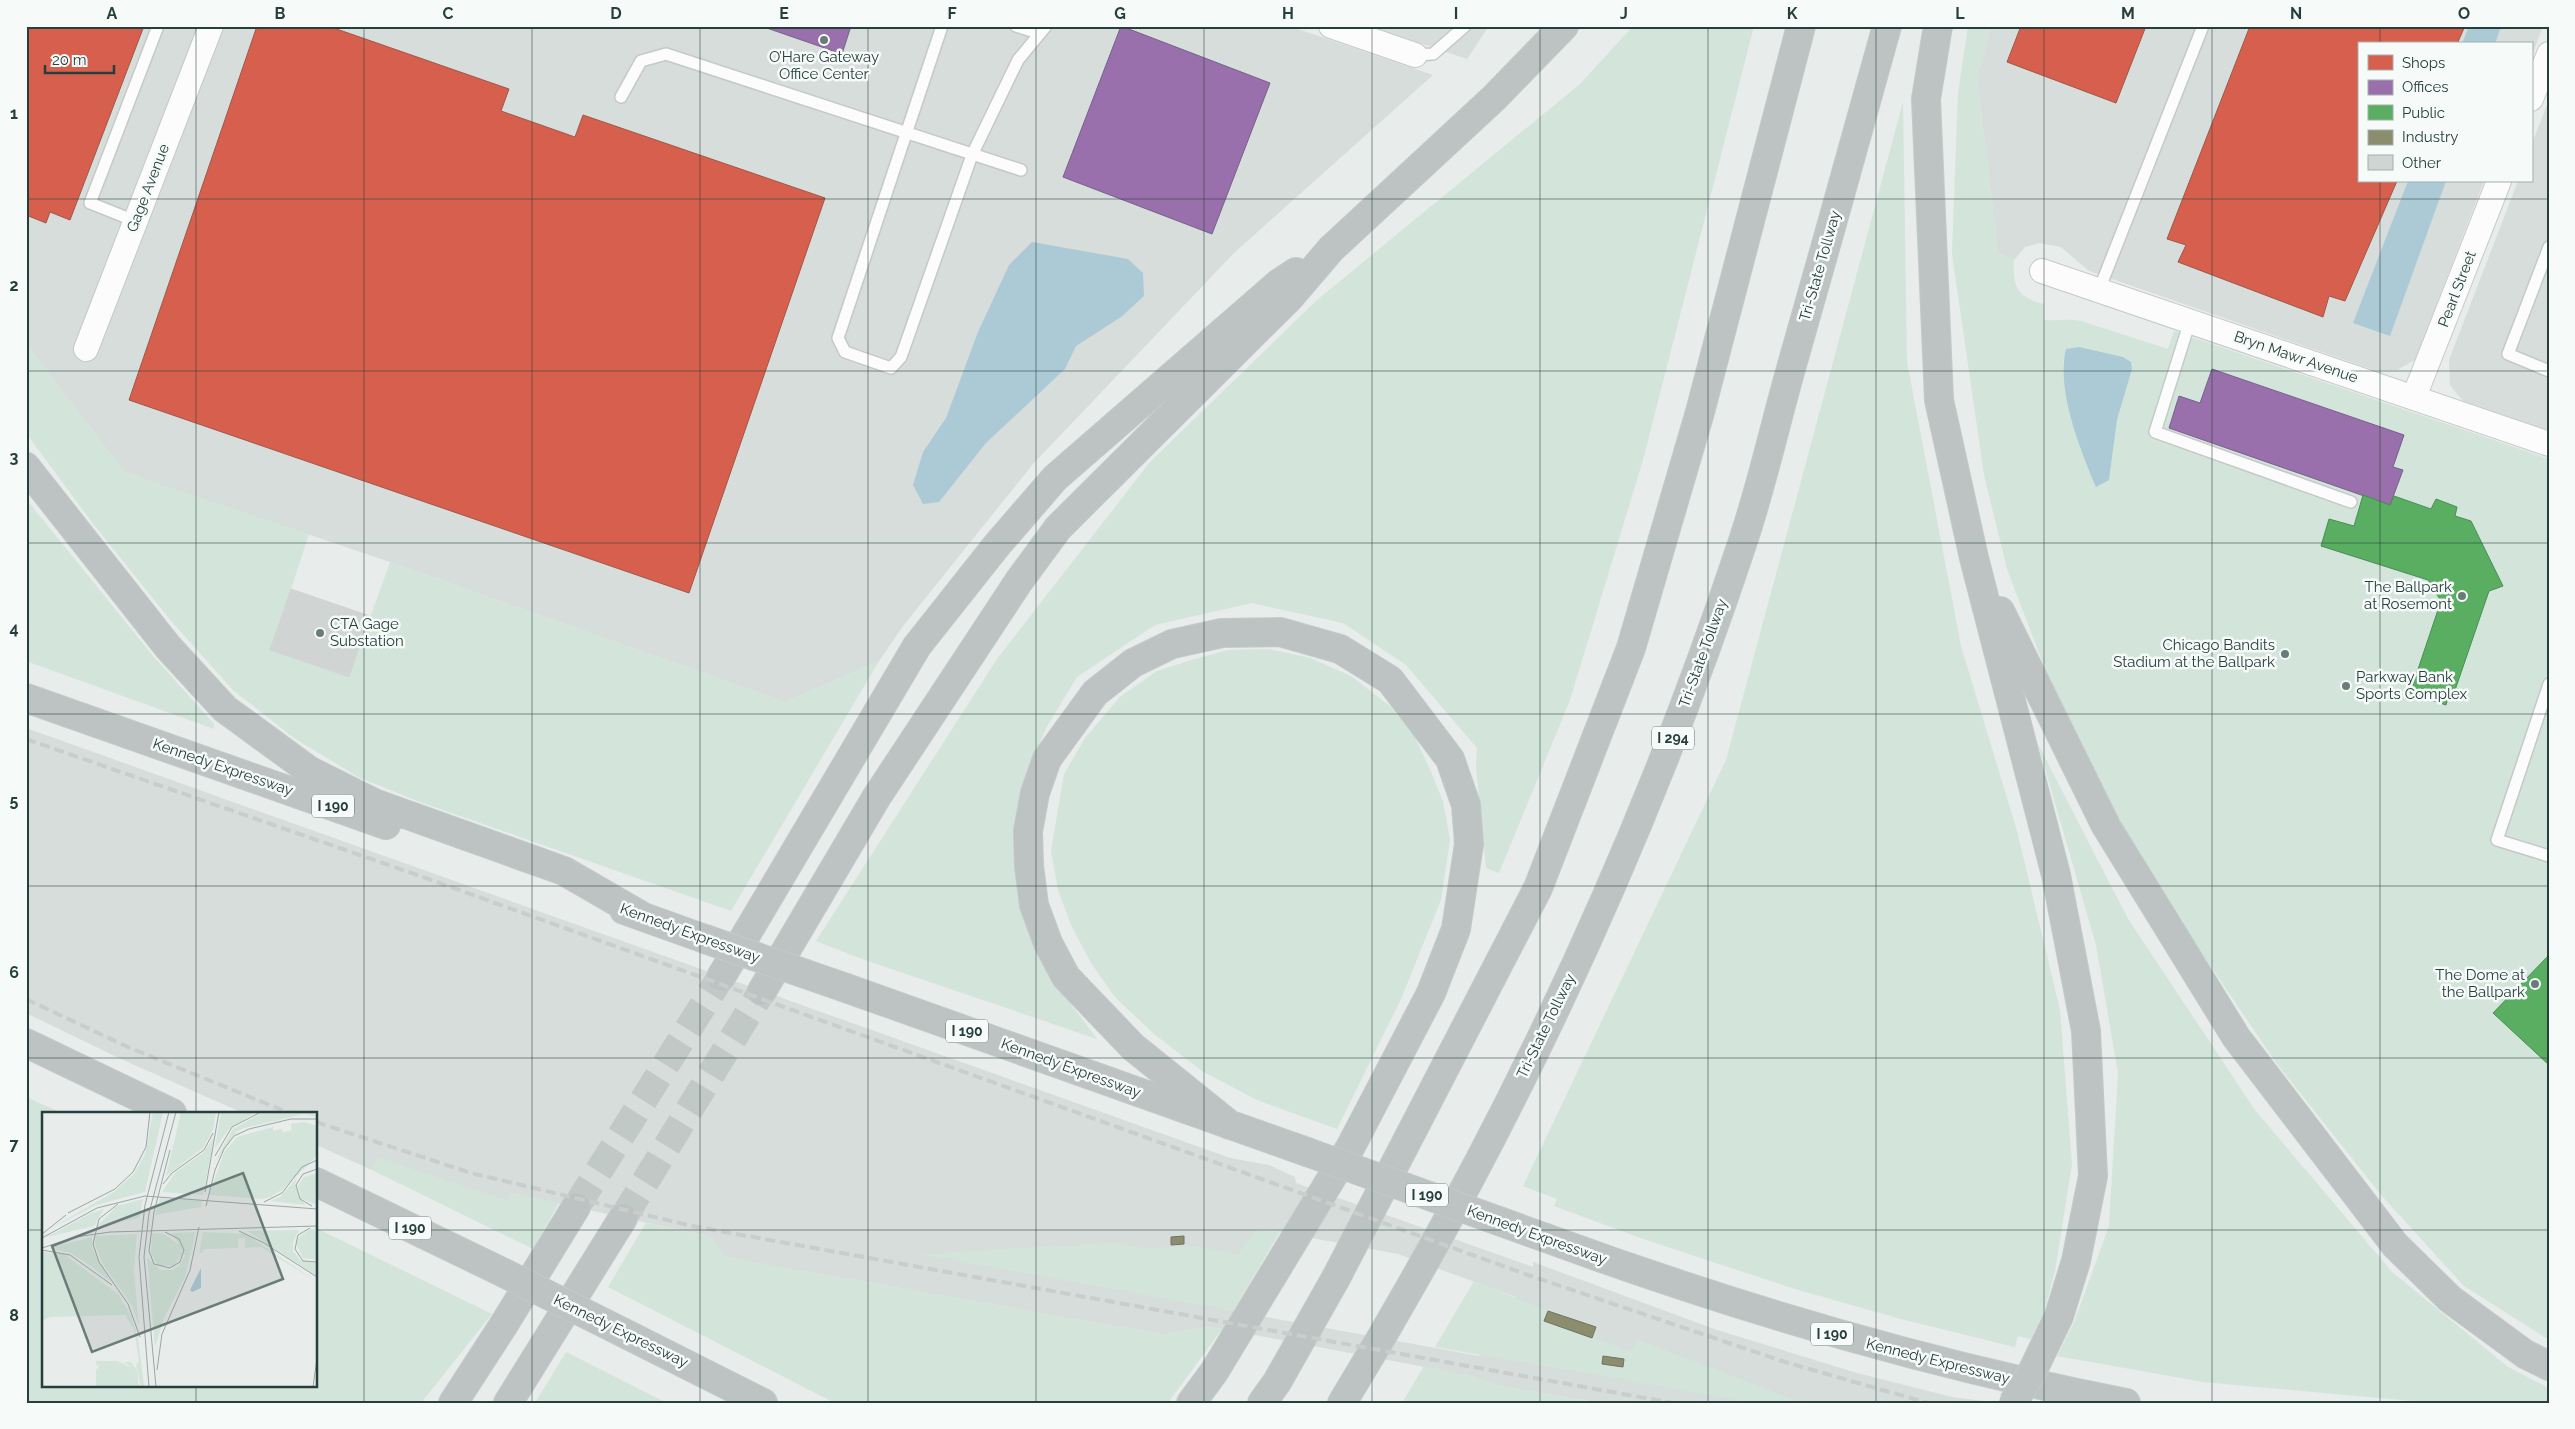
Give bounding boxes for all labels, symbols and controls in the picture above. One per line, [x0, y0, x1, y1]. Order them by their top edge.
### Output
text: A [107, 4, 118, 23]
text: B [275, 4, 286, 23]
text: C [443, 4, 454, 23]
text: D [610, 4, 622, 23]
text: E [779, 4, 789, 23]
text: F [947, 4, 957, 23]
text: G [1114, 4, 1126, 23]
text: H [1282, 4, 1294, 23]
text: I [1454, 4, 1458, 23]
text: J [1620, 4, 1628, 23]
text: K [1787, 4, 1798, 23]
text: L [1955, 4, 1965, 23]
text: M [2121, 4, 2135, 23]
text: N [2290, 4, 2302, 23]
text: O [2458, 4, 2470, 23]
marker: O’Hare Gateway Office Center [818, 34, 830, 46]
scale bar [45, 42, 114, 74]
legend [2358, 42, 2532, 182]
place label: O’Hare Gateway Office Center [769, 48, 879, 83]
text: 20 m [52, 51, 87, 69]
text: Shops [2402, 54, 2445, 72]
text: Offices [2402, 78, 2449, 96]
text: 1 [10, 104, 18, 123]
text: Public [2402, 104, 2445, 122]
text: Industry [2402, 128, 2458, 146]
street label: Gage Avenue [123, 141, 173, 235]
text: Other [2402, 154, 2442, 172]
street label: Tri-State Tollway [1796, 209, 1844, 323]
street label: Pearl Street [2434, 248, 2480, 330]
text: 2 [9, 276, 19, 295]
street label: Bryn Mawr Avenue [2232, 327, 2361, 387]
text: 3 [10, 448, 19, 467]
place label: The Ballpark at Rosemont [2364, 578, 2452, 613]
marker: The Ballpark at Rosemont [2456, 590, 2468, 602]
street label: Tri-State Tollway [1675, 596, 1731, 710]
place label: CTA Gage Substation [330, 615, 404, 650]
text: 4 [9, 619, 19, 638]
marker: CTA Gage Substation [314, 627, 326, 639]
place label: Chicago Bandits Stadium at the Ballpark [2113, 636, 2275, 671]
marker: Chicago Bandits Stadium at the Ballpark [2279, 648, 2291, 660]
place label: Parkway Bank Sports Complex [2356, 668, 2467, 703]
marker: Parkway Bank Sports Complex [2340, 680, 2352, 692]
road number: I 294 [1652, 726, 1694, 750]
street label: Kennedy Expressway [150, 735, 296, 799]
text: 5 [10, 791, 19, 810]
road number: I 190 [312, 794, 354, 818]
street label: Kennedy Expressway [618, 899, 762, 967]
text: 6 [9, 963, 19, 982]
place label: The Dome at the Ballpark [2435, 966, 2525, 1001]
street label: Tri-State Tollway [1513, 971, 1579, 1081]
marker: The Dome at the Ballpark [2529, 978, 2541, 990]
road number: I 190 [946, 1019, 988, 1042]
street label: Kennedy Expressway [999, 1034, 1143, 1102]
inset map [42, 1112, 318, 1386]
text: 7 [10, 1135, 19, 1154]
road number: I 190 [1406, 1184, 1448, 1206]
street label: Kennedy Expressway [1465, 1201, 1609, 1269]
road number: I 190 [389, 1216, 431, 1240]
street label: Kennedy Expressway [551, 1291, 691, 1371]
text: 8 [9, 1306, 19, 1325]
road number: I 190 [1811, 1322, 1853, 1346]
street label: Kennedy Expressway [1864, 1334, 2012, 1388]

